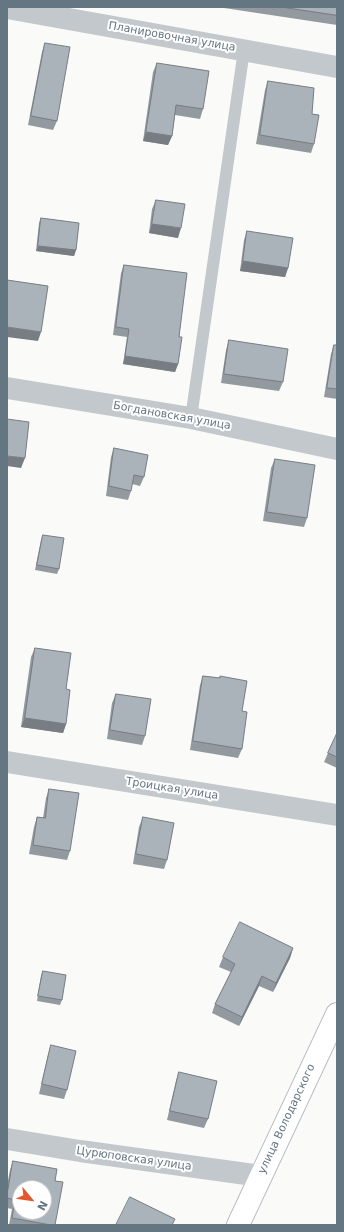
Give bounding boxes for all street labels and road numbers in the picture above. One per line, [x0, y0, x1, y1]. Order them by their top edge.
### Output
street label: Планировочная улица [107, 19, 237, 55]
street label: Богдановская улица [112, 399, 232, 433]
street label: Троицкая улица [125, 775, 219, 803]
street label: улица Володарского [256, 1062, 318, 1176]
street label: Цурюповская улица [76, 1144, 192, 1174]

